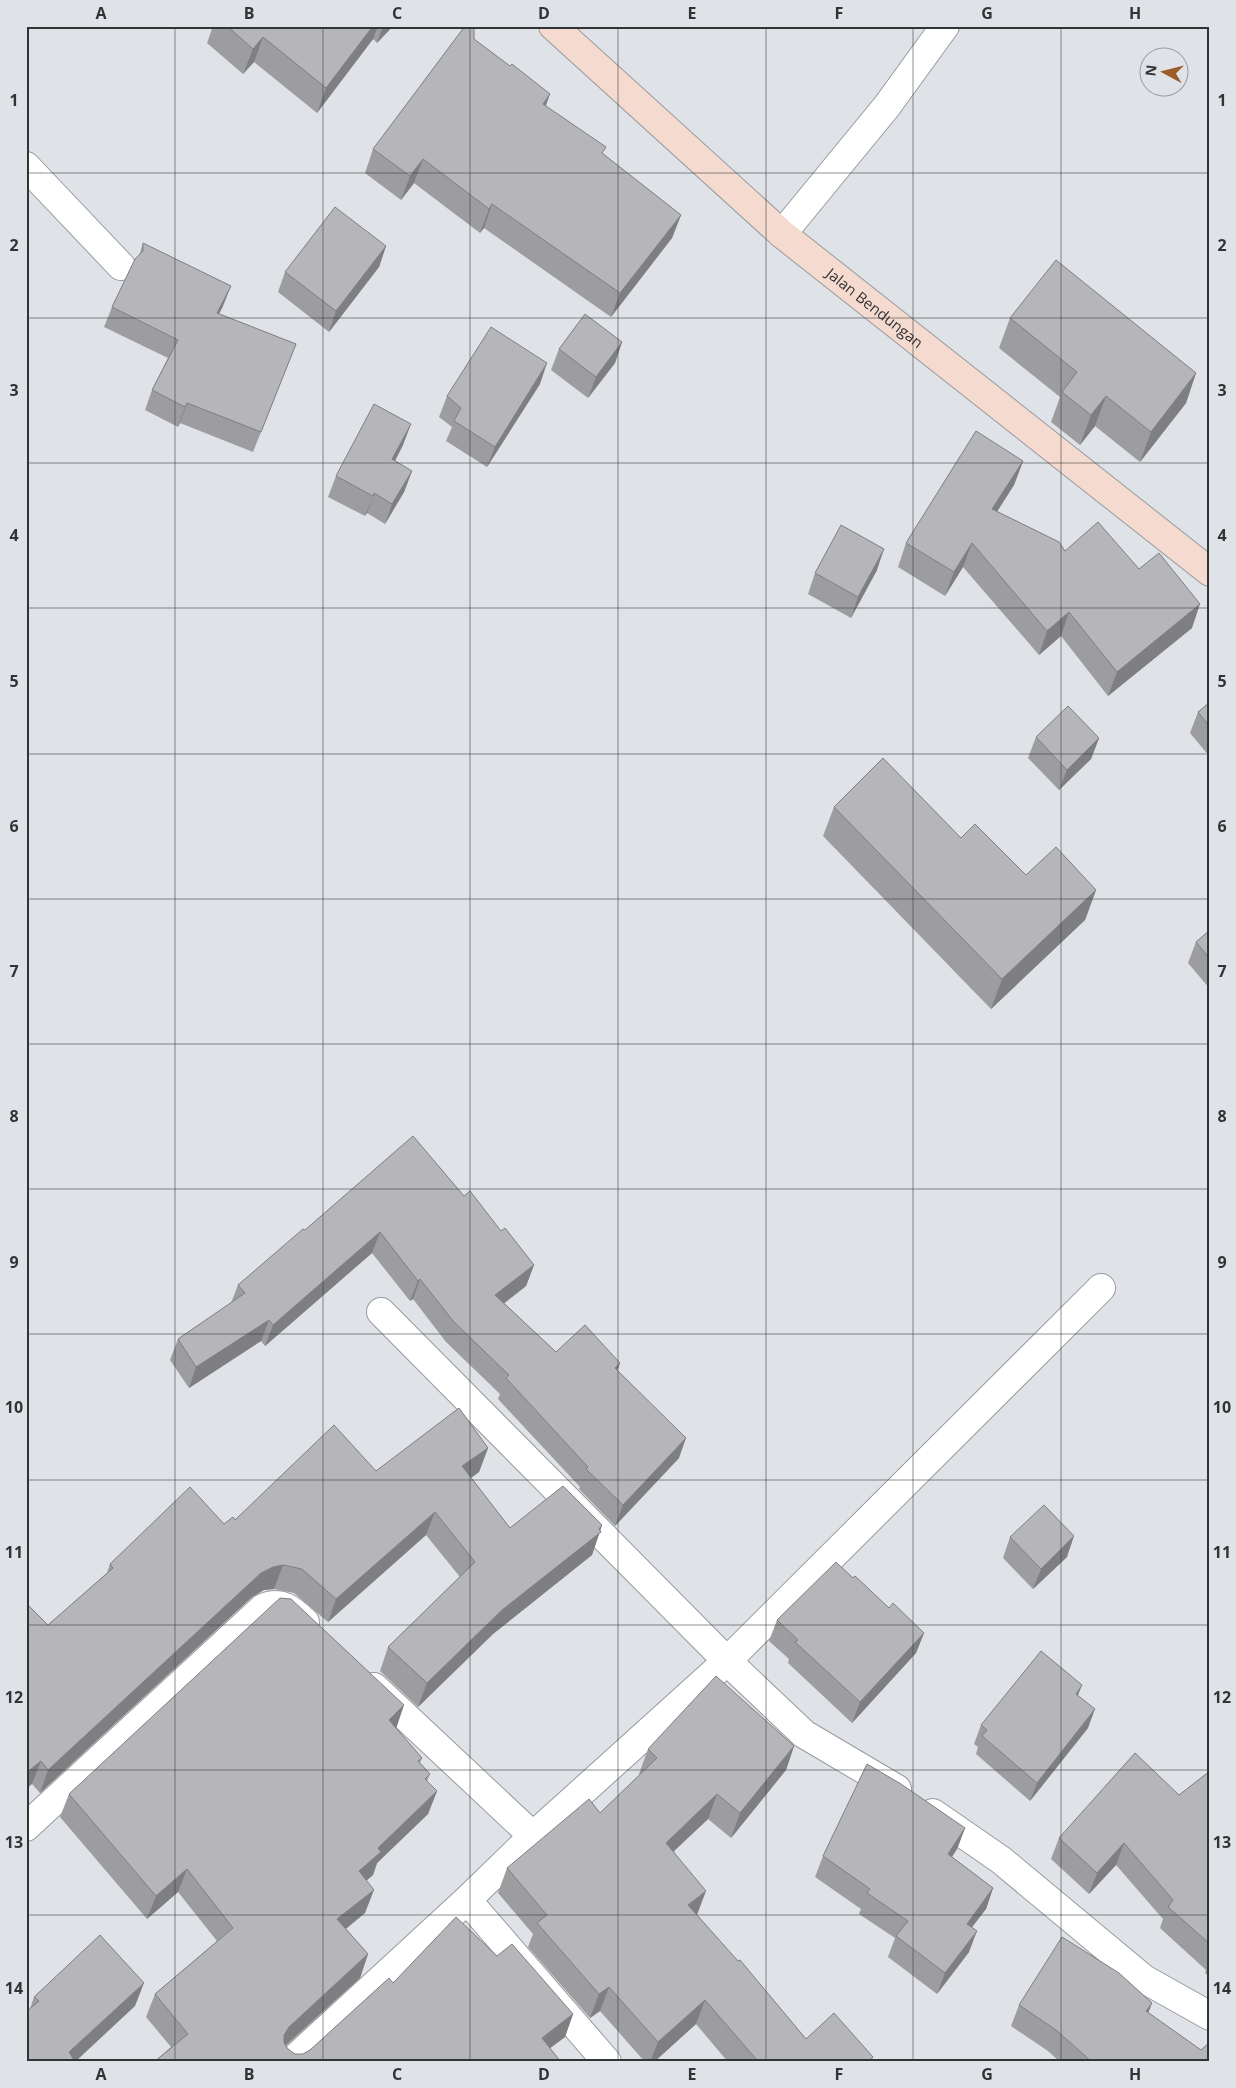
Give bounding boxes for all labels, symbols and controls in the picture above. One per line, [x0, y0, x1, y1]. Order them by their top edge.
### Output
text: A [95, 2, 107, 24]
text: B [244, 2, 254, 24]
text: C [392, 2, 402, 24]
text: D [538, 2, 550, 24]
text: E [688, 2, 697, 24]
text: F [835, 2, 843, 24]
text: G [981, 2, 993, 24]
text: H [1129, 2, 1141, 24]
north arrow [1138, 48, 1188, 98]
text: N [1140, 64, 1161, 77]
text: 1 [9, 89, 19, 111]
text: 1 [1217, 89, 1227, 111]
text: 2 [9, 234, 19, 256]
text: 2 [1217, 234, 1227, 256]
street label: Jalan Bendungan [821, 262, 928, 352]
text: 3 [9, 379, 19, 401]
text: 3 [1217, 379, 1227, 401]
text: 4 [9, 524, 19, 546]
text: 4 [1217, 524, 1227, 546]
text: 5 [9, 670, 19, 692]
text: 5 [1217, 670, 1227, 692]
text: 6 [9, 815, 19, 837]
text: 6 [1217, 815, 1227, 837]
text: 7 [9, 960, 19, 982]
text: 7 [1217, 960, 1227, 982]
text: 8 [9, 1105, 19, 1127]
text: 8 [1217, 1105, 1227, 1127]
text: 9 [9, 1251, 19, 1273]
text: 9 [1217, 1251, 1227, 1273]
text: 10 [5, 1396, 23, 1418]
text: 10 [1213, 1396, 1231, 1418]
text: 11 [5, 1541, 23, 1563]
text: 11 [1213, 1541, 1231, 1563]
text: 12 [5, 1686, 23, 1708]
text: 12 [1213, 1686, 1231, 1708]
text: 13 [5, 1831, 23, 1853]
text: 13 [1213, 1831, 1231, 1853]
text: 14 [5, 1977, 23, 1999]
text: 14 [1213, 1977, 1231, 1999]
text: A [95, 2063, 107, 2085]
text: B [244, 2063, 254, 2085]
text: C [392, 2063, 402, 2085]
text: D [538, 2063, 550, 2085]
text: E [688, 2063, 697, 2085]
text: F [835, 2063, 843, 2085]
text: G [981, 2063, 993, 2085]
text: H [1129, 2063, 1141, 2085]

